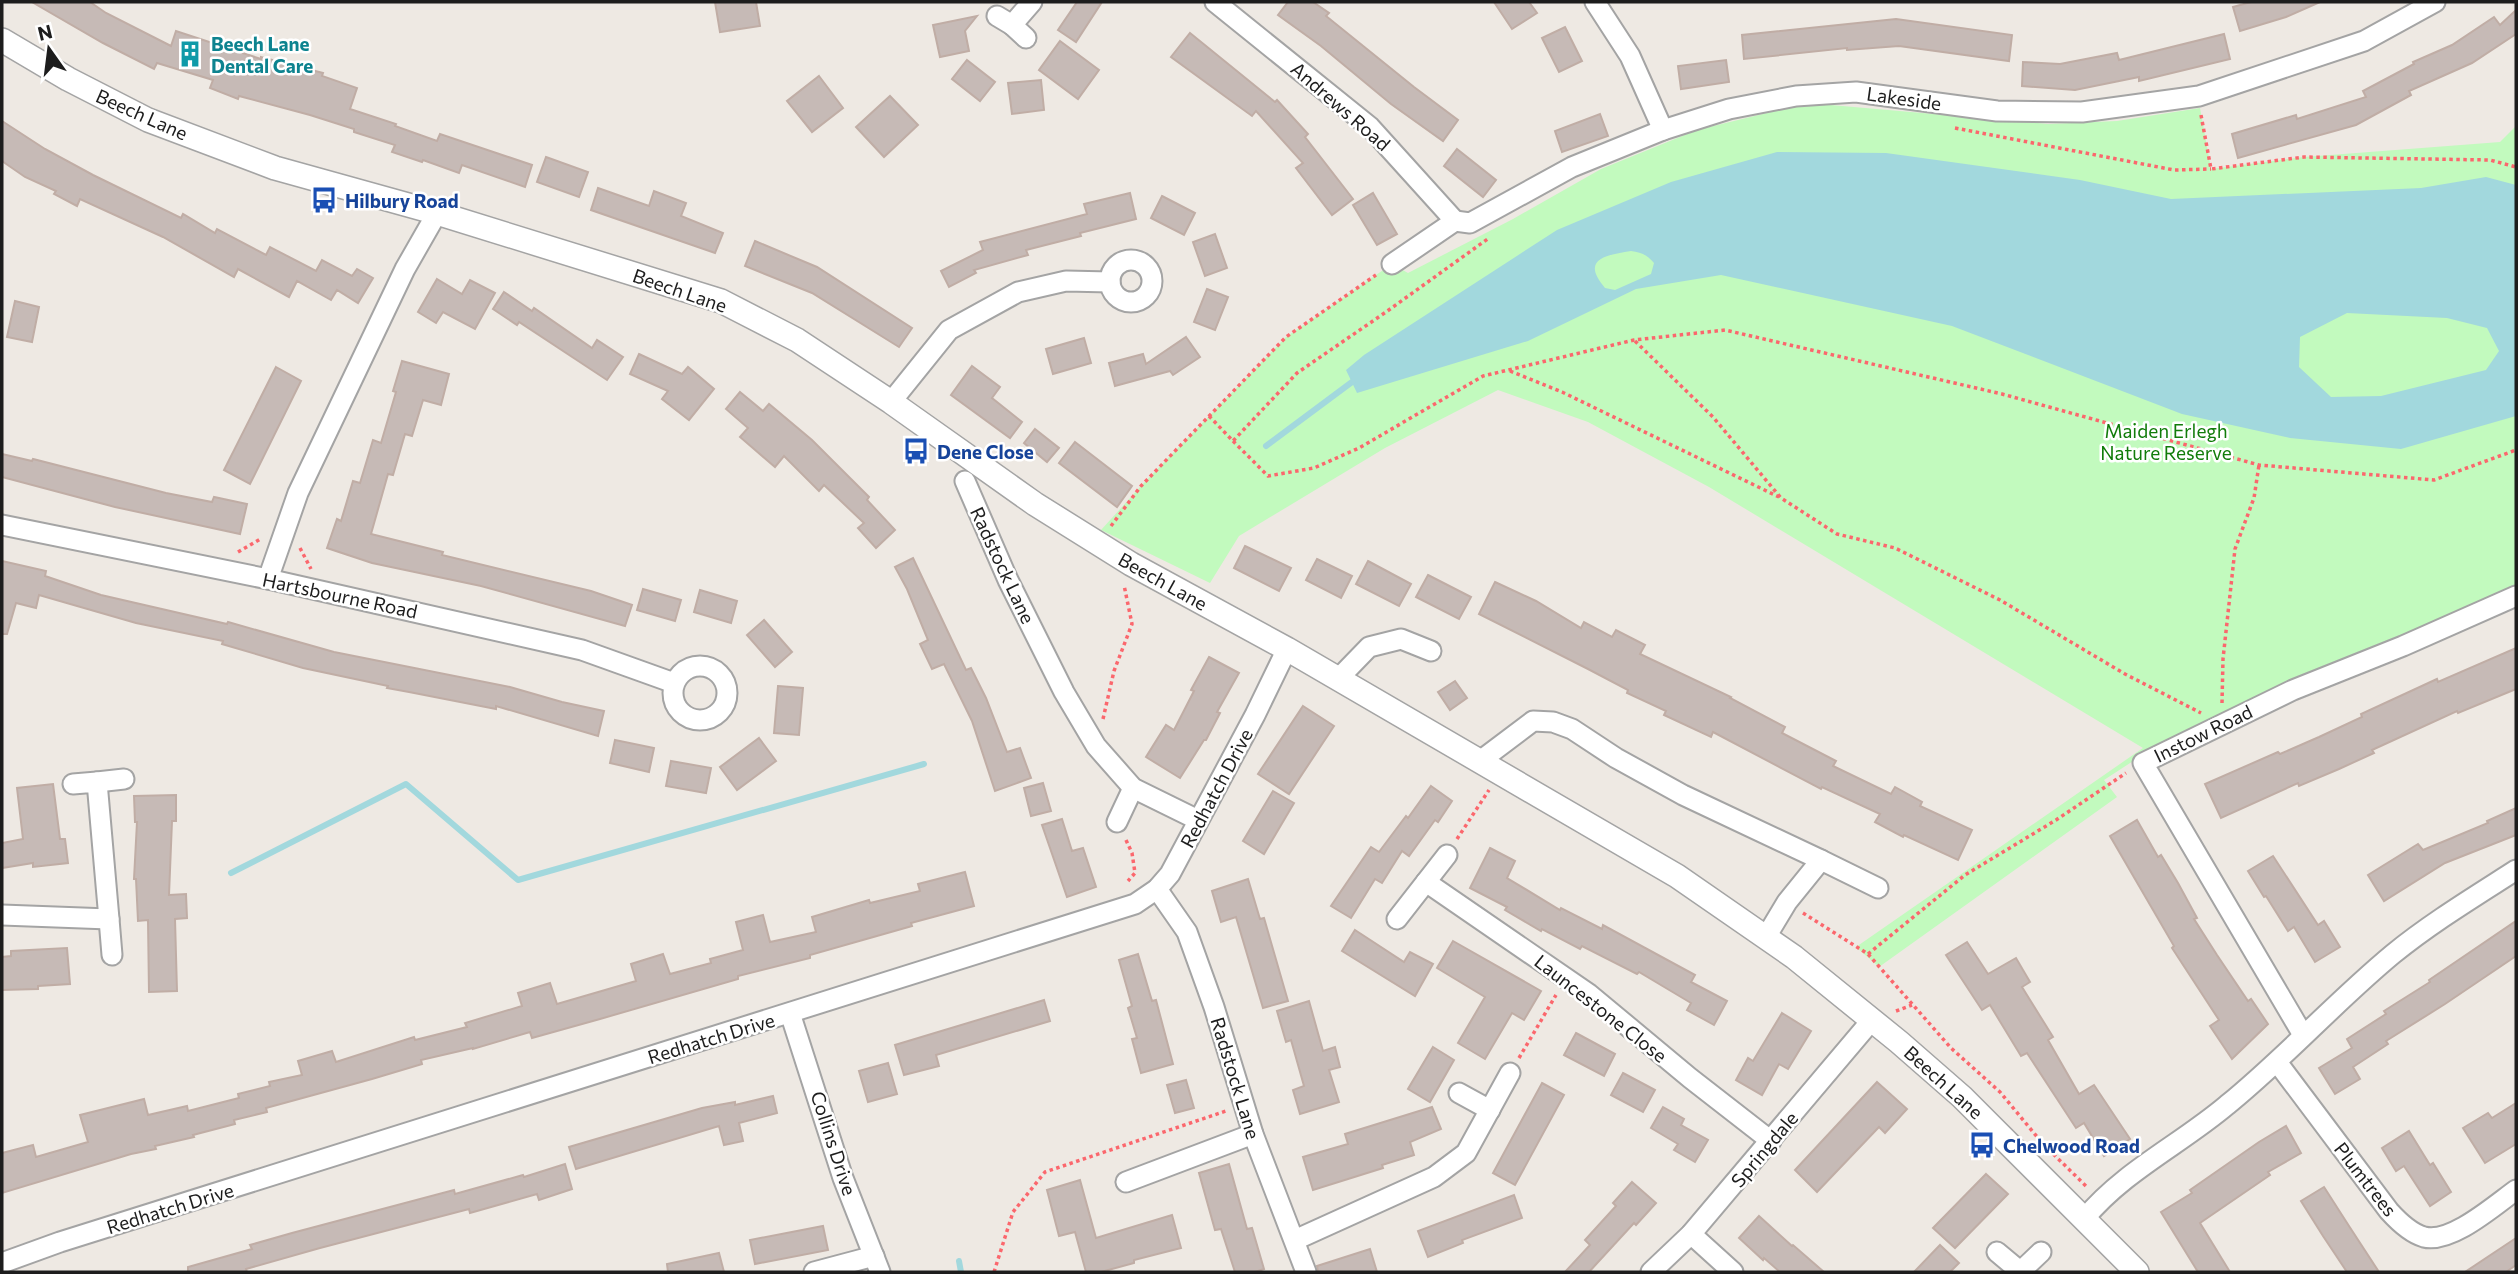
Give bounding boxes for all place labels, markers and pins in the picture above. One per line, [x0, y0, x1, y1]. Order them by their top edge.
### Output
place label: Beech Lane Dental Care [211, 32, 313, 77]
building icon: Beech Lane Dental Care [175, 39, 205, 69]
bus stop icon: Hilbury Road [309, 185, 339, 215]
place label: Hilbury Road [345, 189, 459, 212]
bus stop icon: Dene Close [901, 436, 931, 466]
place label: Dene Close [937, 440, 1034, 463]
bus stop icon: Chelwood Road [1967, 1130, 1997, 1160]
place label: Chelwood Road [2003, 1134, 2140, 1157]

